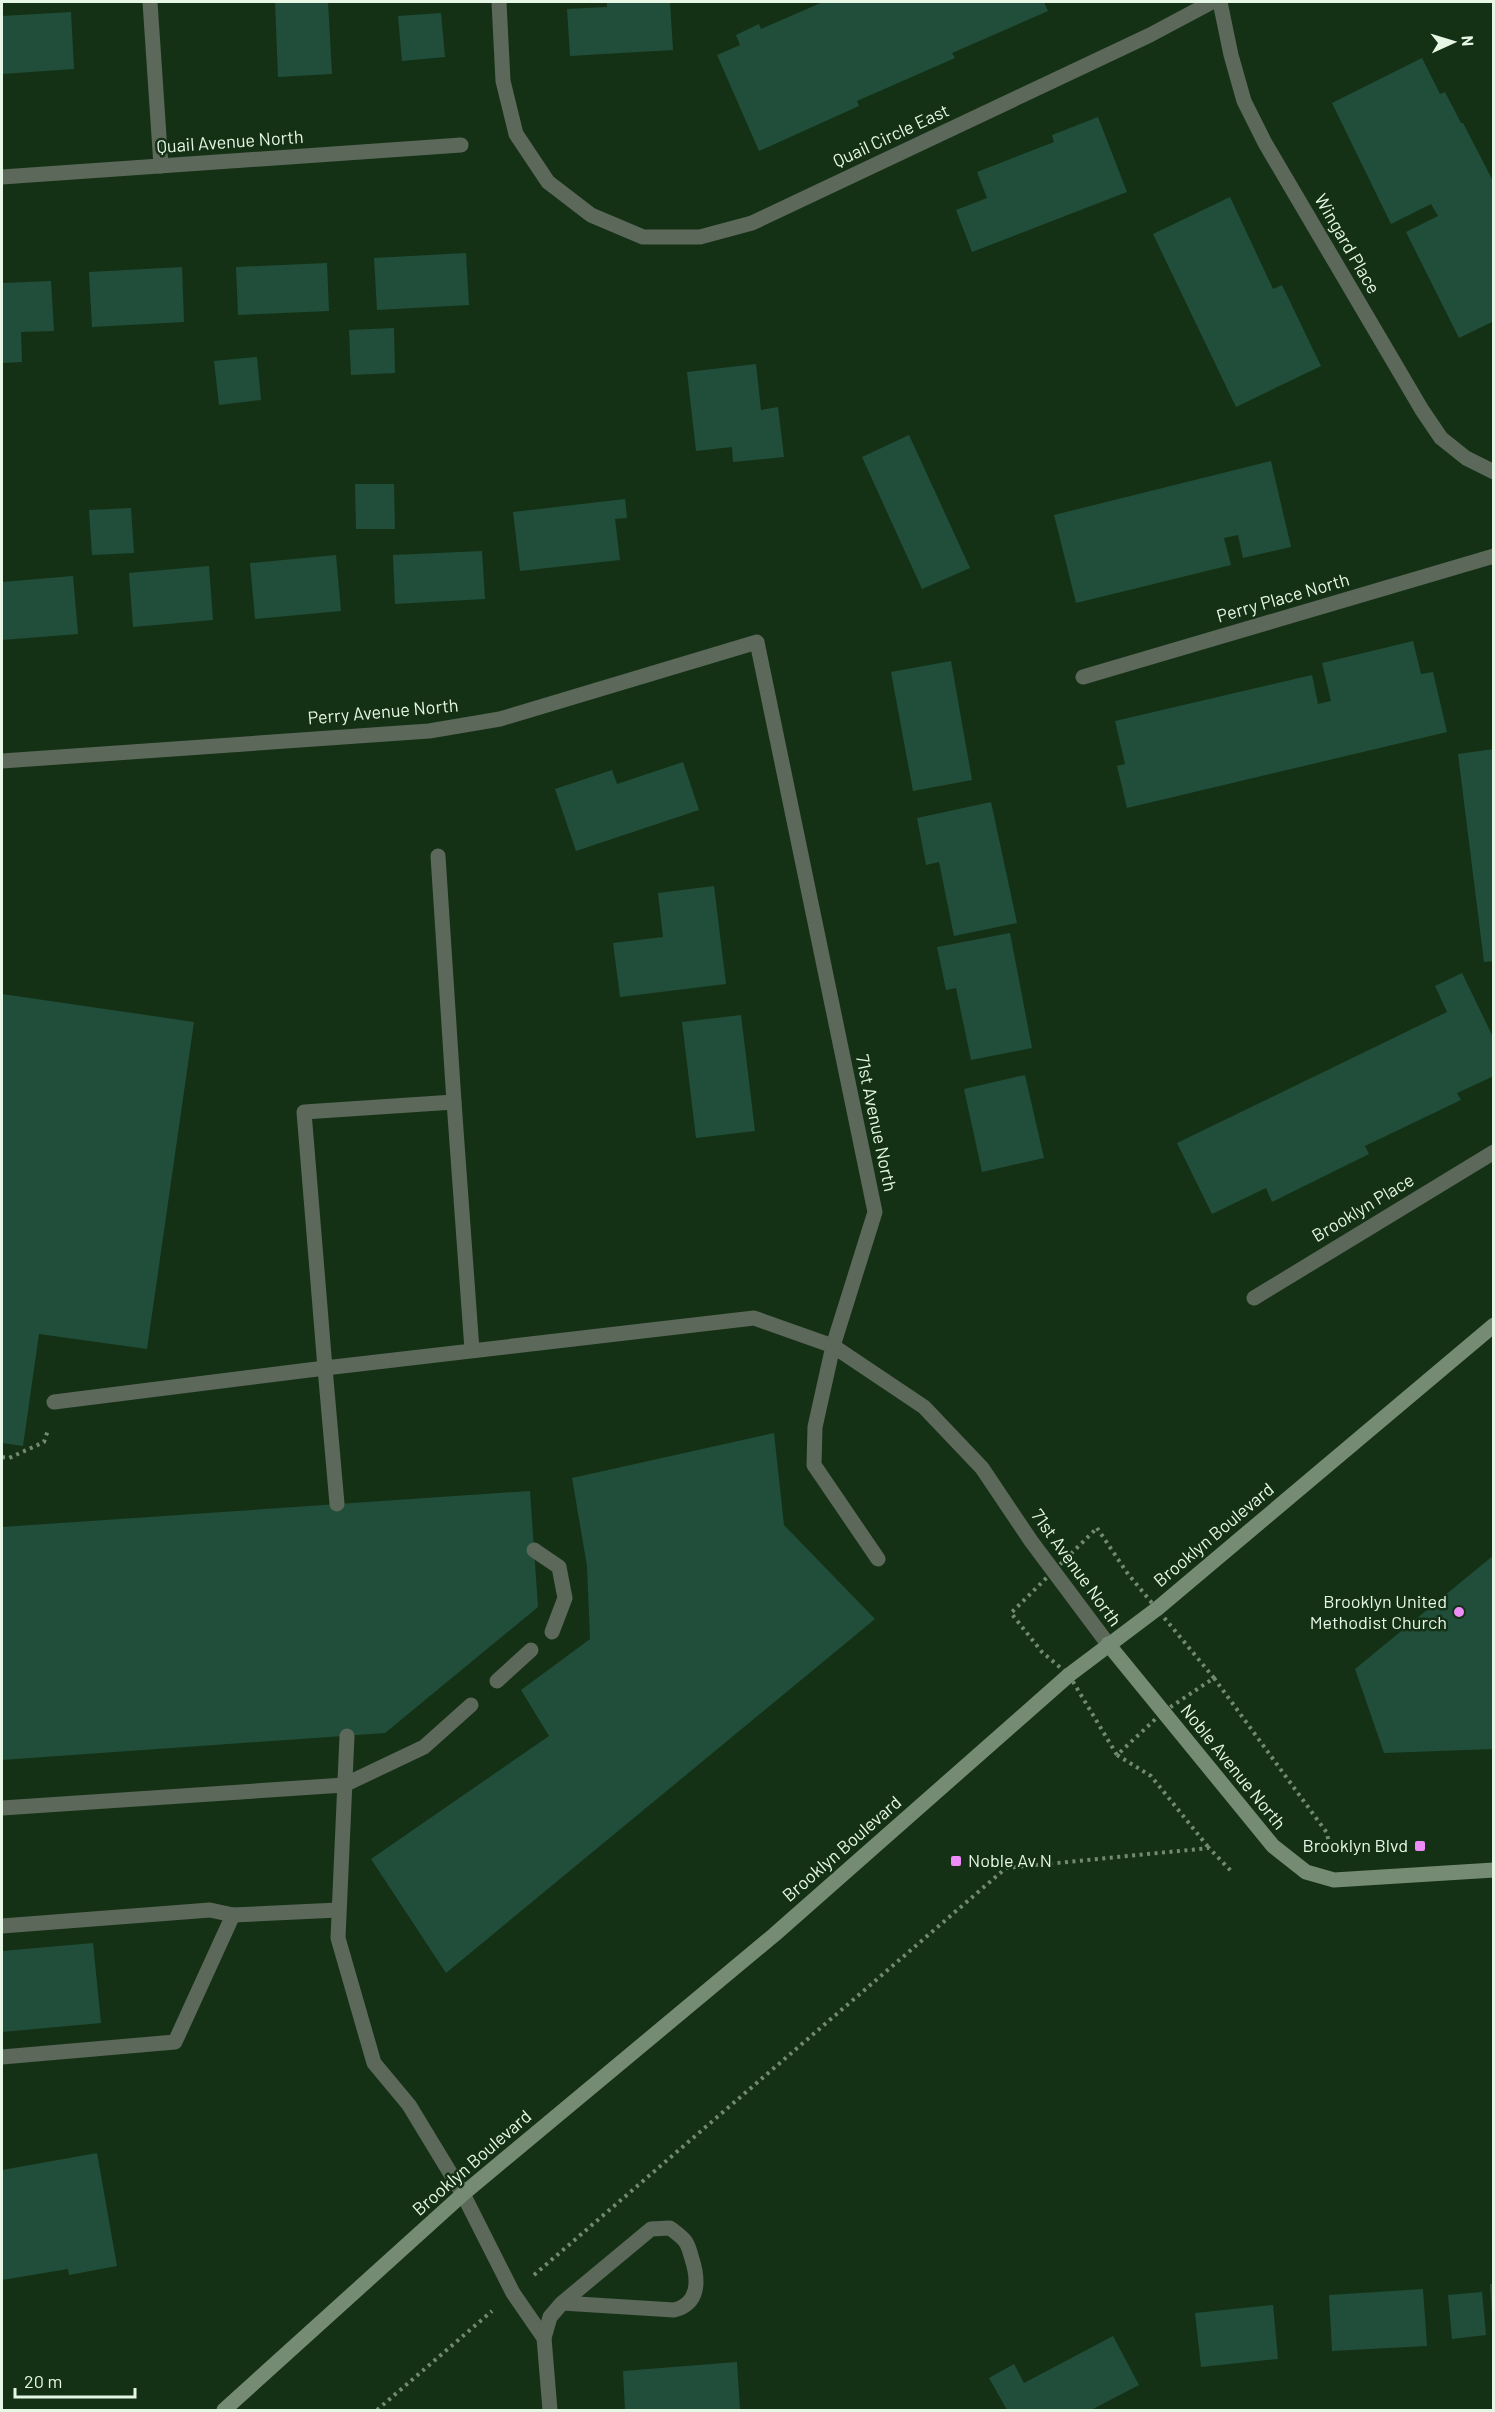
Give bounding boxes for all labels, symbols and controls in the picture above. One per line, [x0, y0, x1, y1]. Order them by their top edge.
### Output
north arrow [1423, 12, 1483, 72]
text: N [1459, 35, 1478, 47]
street label: Quail Circle East [829, 99, 952, 172]
street label: Quail Avenue North [156, 125, 304, 157]
street label: Wingard Place [1310, 190, 1385, 297]
street label: Perry Place North [1214, 568, 1352, 626]
street label: Perry Avenue North [307, 693, 459, 729]
street label: 71st Avenue North [852, 1052, 902, 1193]
street label: Brooklyn Place [1308, 1168, 1417, 1246]
street label: Brooklyn Boulevard [1149, 1478, 1278, 1591]
street label: 71st Avenue North [1027, 1505, 1127, 1630]
place label: Brooklyn United Methodist Church [1310, 1590, 1447, 1633]
marker: Brooklyn United Methodist Church [1452, 1605, 1466, 1619]
street label: Noble Avenue North [1176, 1699, 1291, 1834]
street label: Brooklyn Boulevard [777, 1791, 905, 1906]
place label: Brooklyn Blvd [1302, 1834, 1408, 1856]
marker: Brooklyn Blvd [1413, 1839, 1427, 1853]
place label: Noble Av N [968, 1849, 1052, 1871]
marker: Noble Av N [949, 1854, 963, 1868]
street label: Brooklyn Boulevard [407, 2105, 535, 2220]
scale bar [15, 2361, 135, 2399]
text: 20 m [24, 2370, 62, 2392]

